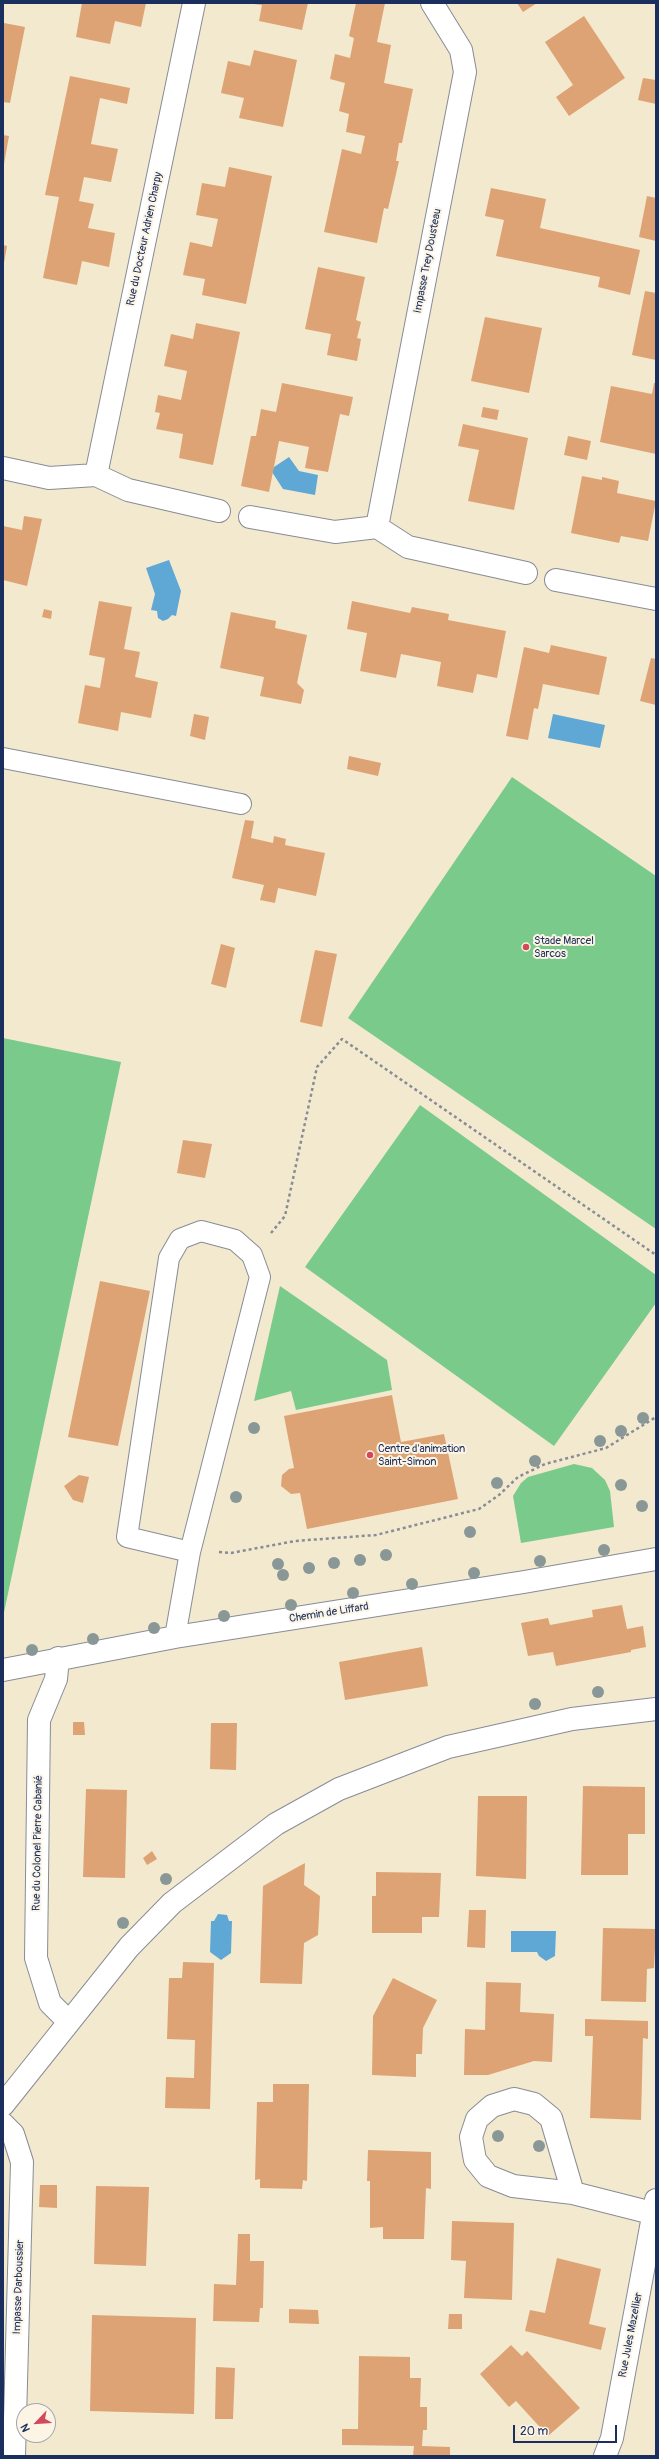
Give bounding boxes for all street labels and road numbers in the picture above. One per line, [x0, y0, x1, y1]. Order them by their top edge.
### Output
street label: Rue du Docteur Adrien Charpy [124, 171, 166, 307]
street label: Impasse Trey Dousteau [411, 208, 445, 314]
street label: Chemin de Liffard [288, 1600, 370, 1626]
street label: Rue du Colonel Pierre Cabanié [30, 1775, 46, 1911]
street label: Impasse Darboussier [11, 2239, 27, 2335]
street label: Rue Jules Mazellier [616, 2291, 646, 2379]

